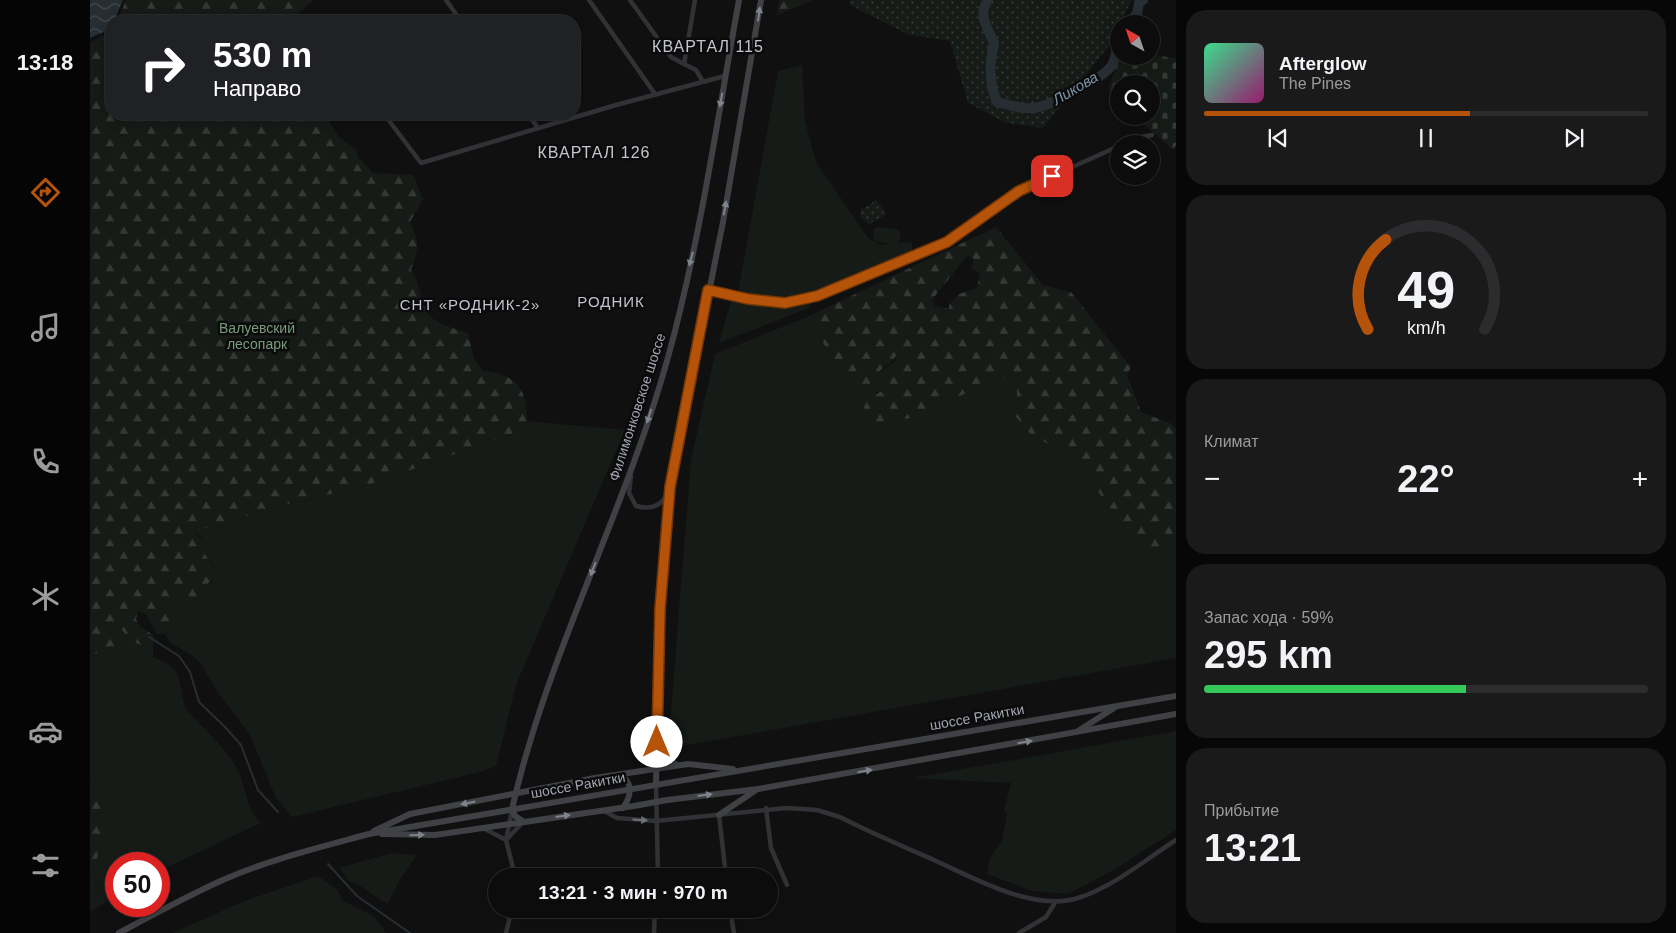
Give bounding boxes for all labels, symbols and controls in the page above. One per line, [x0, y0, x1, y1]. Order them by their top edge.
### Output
one-way arrow [756, 6, 764, 22]
north arrow [1110, 15, 1160, 65]
map controls [1110, 15, 1160, 185]
icon: right [130, 35, 195, 100]
text: 530 m [213, 35, 312, 74]
district label: КВАРТАЛ 115 [652, 38, 764, 55]
text: 13:18 [17, 50, 73, 75]
text: Afterglow [1279, 53, 1367, 74]
water label: Ликова [1048, 68, 1101, 109]
button: search [1110, 75, 1160, 125]
text: The Pines [1279, 75, 1351, 92]
text: Направо [213, 76, 301, 101]
one-way arrow [717, 92, 725, 107]
icon: previous [1264, 124, 1292, 152]
icon: pause [1412, 124, 1440, 152]
icon: next [1560, 124, 1588, 152]
button: layers [1110, 135, 1160, 185]
district label: КВАРТАЛ 126 [538, 144, 651, 161]
pin [1031, 155, 1073, 197]
icon: arrive [1038, 162, 1066, 190]
icon: directions [28, 175, 63, 210]
one-way arrow [722, 200, 730, 216]
one-way arrow [687, 252, 695, 267]
text: 49 [1397, 261, 1455, 319]
district label: РОДНИК [577, 293, 645, 310]
district label: СНТ «РОДНИК-2» [400, 296, 540, 313]
icon: music [28, 310, 63, 345]
text: km/h [1407, 318, 1445, 338]
park label: Валуевский лесопарк [219, 320, 295, 352]
street label: Филимонковское шоссе [606, 331, 669, 483]
one-way arrow [645, 409, 653, 424]
text: Климат [1204, 433, 1258, 450]
icon: phone [28, 444, 63, 479]
text: 22° [1397, 458, 1455, 500]
text: − [1204, 463, 1220, 494]
text: + [1632, 463, 1648, 494]
one-way arrow [589, 561, 596, 576]
icon: climate [28, 579, 63, 614]
text: Запас хода · 59% [1204, 609, 1333, 626]
text: 295 km [1204, 634, 1333, 676]
street label: шоссе Ракитки [929, 701, 1025, 733]
icon: car [28, 714, 63, 749]
position arrow [630, 715, 682, 767]
one-way arrow [1018, 737, 1034, 745]
one-way arrow [858, 767, 873, 775]
street label: шоссе Ракитки [530, 769, 626, 801]
one-way arrow [697, 791, 713, 799]
one-way arrow [459, 800, 475, 808]
text: Прибытие [1204, 802, 1279, 819]
one-way arrow [556, 812, 572, 820]
one-way arrow [632, 816, 648, 824]
text: 13:21 [1204, 827, 1301, 869]
one-way arrow [410, 831, 426, 839]
icon: filters [28, 848, 63, 883]
speed limit sign: 50 [105, 852, 170, 917]
text: 13:21 · 3 мин · 970 m [538, 882, 728, 903]

